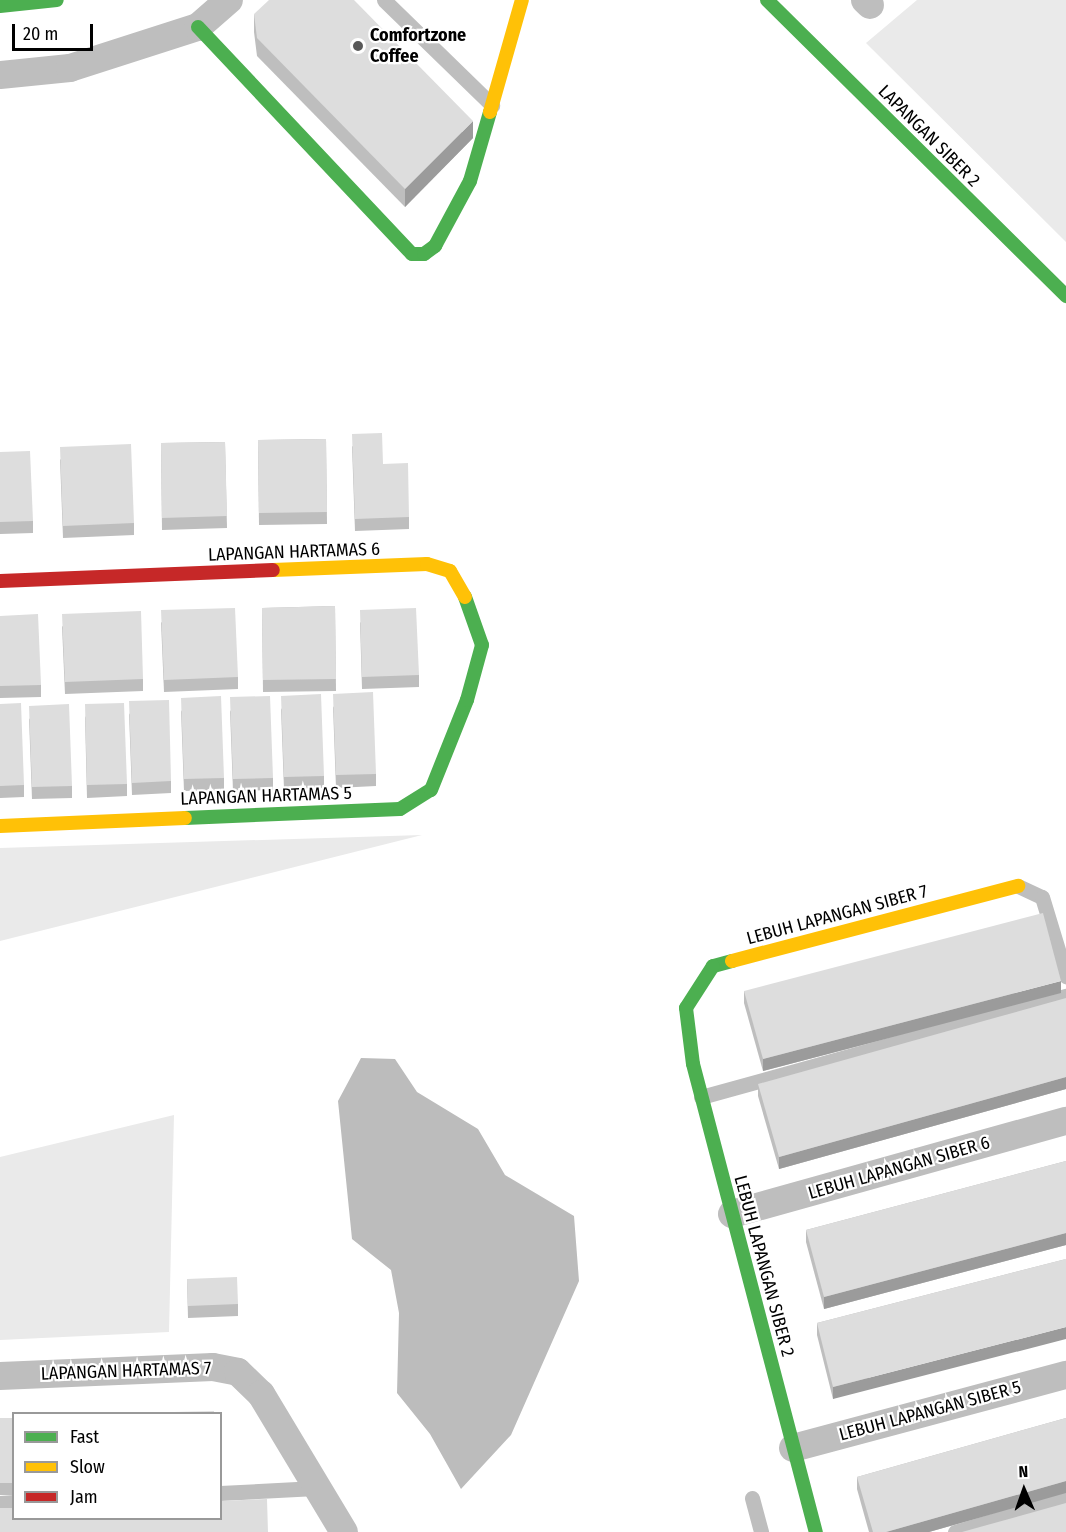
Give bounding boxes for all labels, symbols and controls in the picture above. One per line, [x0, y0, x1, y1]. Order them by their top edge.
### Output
scale bar [15, 12, 96, 50]
text: 20 m [23, 23, 58, 45]
place label: Comfortzone Coffee [370, 25, 466, 68]
marker: Comfortzone Coffee [351, 39, 365, 53]
street label: LAPANGAN SIBER 2 [874, 81, 984, 191]
street label: LAPANGAN HARTAMAS 6 [208, 538, 380, 566]
street label: LAPANGAN HARTAMAS 5 [180, 782, 352, 810]
street label: LEBUH LAPANGAN SIBER 7 [744, 880, 930, 950]
street label: LEBUH LAPANGAN SIBER 6 [806, 1132, 992, 1204]
street label: LEBUH LAPANGAN SIBER 2 [729, 1173, 799, 1359]
street label: LAPANGAN HARTAMAS 7 [40, 1357, 212, 1385]
street label: LEBUH LAPANGAN SIBER 5 [837, 1376, 1023, 1446]
legend [12, 1412, 222, 1520]
text: Fast [70, 1426, 99, 1448]
text: Slow [70, 1456, 105, 1478]
north arrow [994, 1460, 1054, 1520]
text: N [1018, 1462, 1028, 1481]
text: Jam [70, 1486, 98, 1508]

